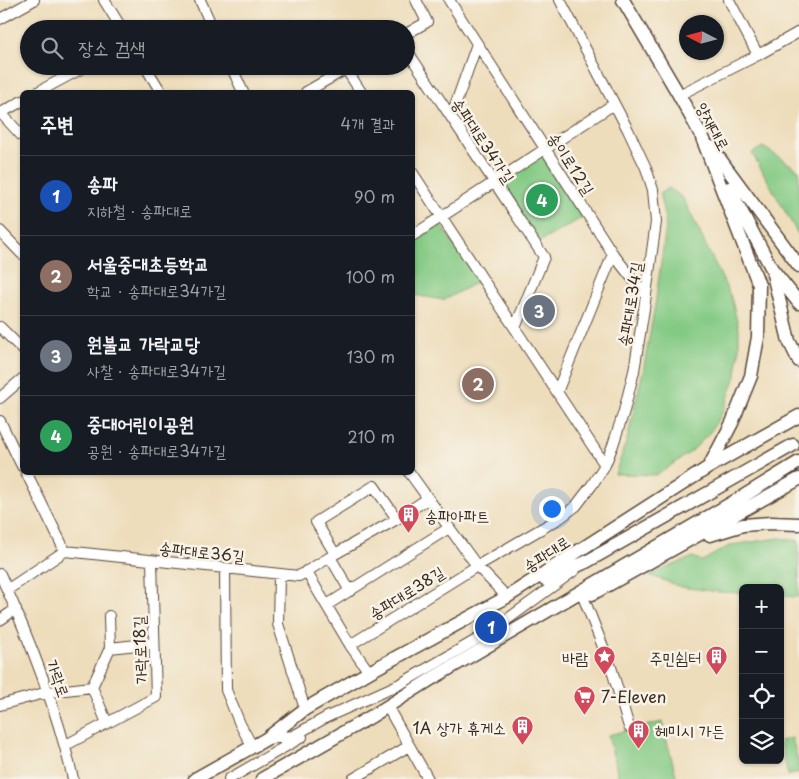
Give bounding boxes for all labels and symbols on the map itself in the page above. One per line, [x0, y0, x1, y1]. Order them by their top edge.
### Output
north arrow [679, 15, 724, 60]
street label: 송파대로34가길 [447, 93, 522, 188]
street label: 양재대로 [691, 98, 737, 154]
street label: 송이로12길 [543, 127, 601, 199]
pin: 4 [526, 181, 558, 219]
street label: 송파대로34길 [610, 260, 648, 348]
pin: 3 [523, 292, 555, 330]
pin: 2 [462, 365, 494, 403]
your location [539, 496, 565, 522]
building icon: 송파아파트 [397, 503, 421, 534]
place label: 송파아파트 [425, 503, 489, 527]
street label: 송파대로 [518, 529, 574, 577]
street label: 송파대로36길 [158, 535, 246, 567]
street label: 송파대로38길 [364, 559, 448, 625]
pin: 1 [475, 608, 507, 646]
street label: 가락로18길 [126, 615, 152, 685]
place label: 바람 [562, 645, 588, 669]
place icon: 바람 [592, 645, 616, 676]
place label: 주민쉼터 [650, 645, 701, 669]
building icon: 주민쉼터 [705, 645, 729, 676]
street label: 가락로 [41, 656, 77, 700]
supermarket icon: 7-Eleven [573, 684, 597, 715]
place label: 7-Eleven [601, 684, 666, 708]
place label: 1A 상가 휴게소 [412, 715, 506, 739]
building icon: 1A 상가 휴게소 [510, 715, 534, 746]
building icon: 헤미시 가든 [627, 718, 651, 749]
place label: 헤미시 가든 [655, 718, 725, 742]

